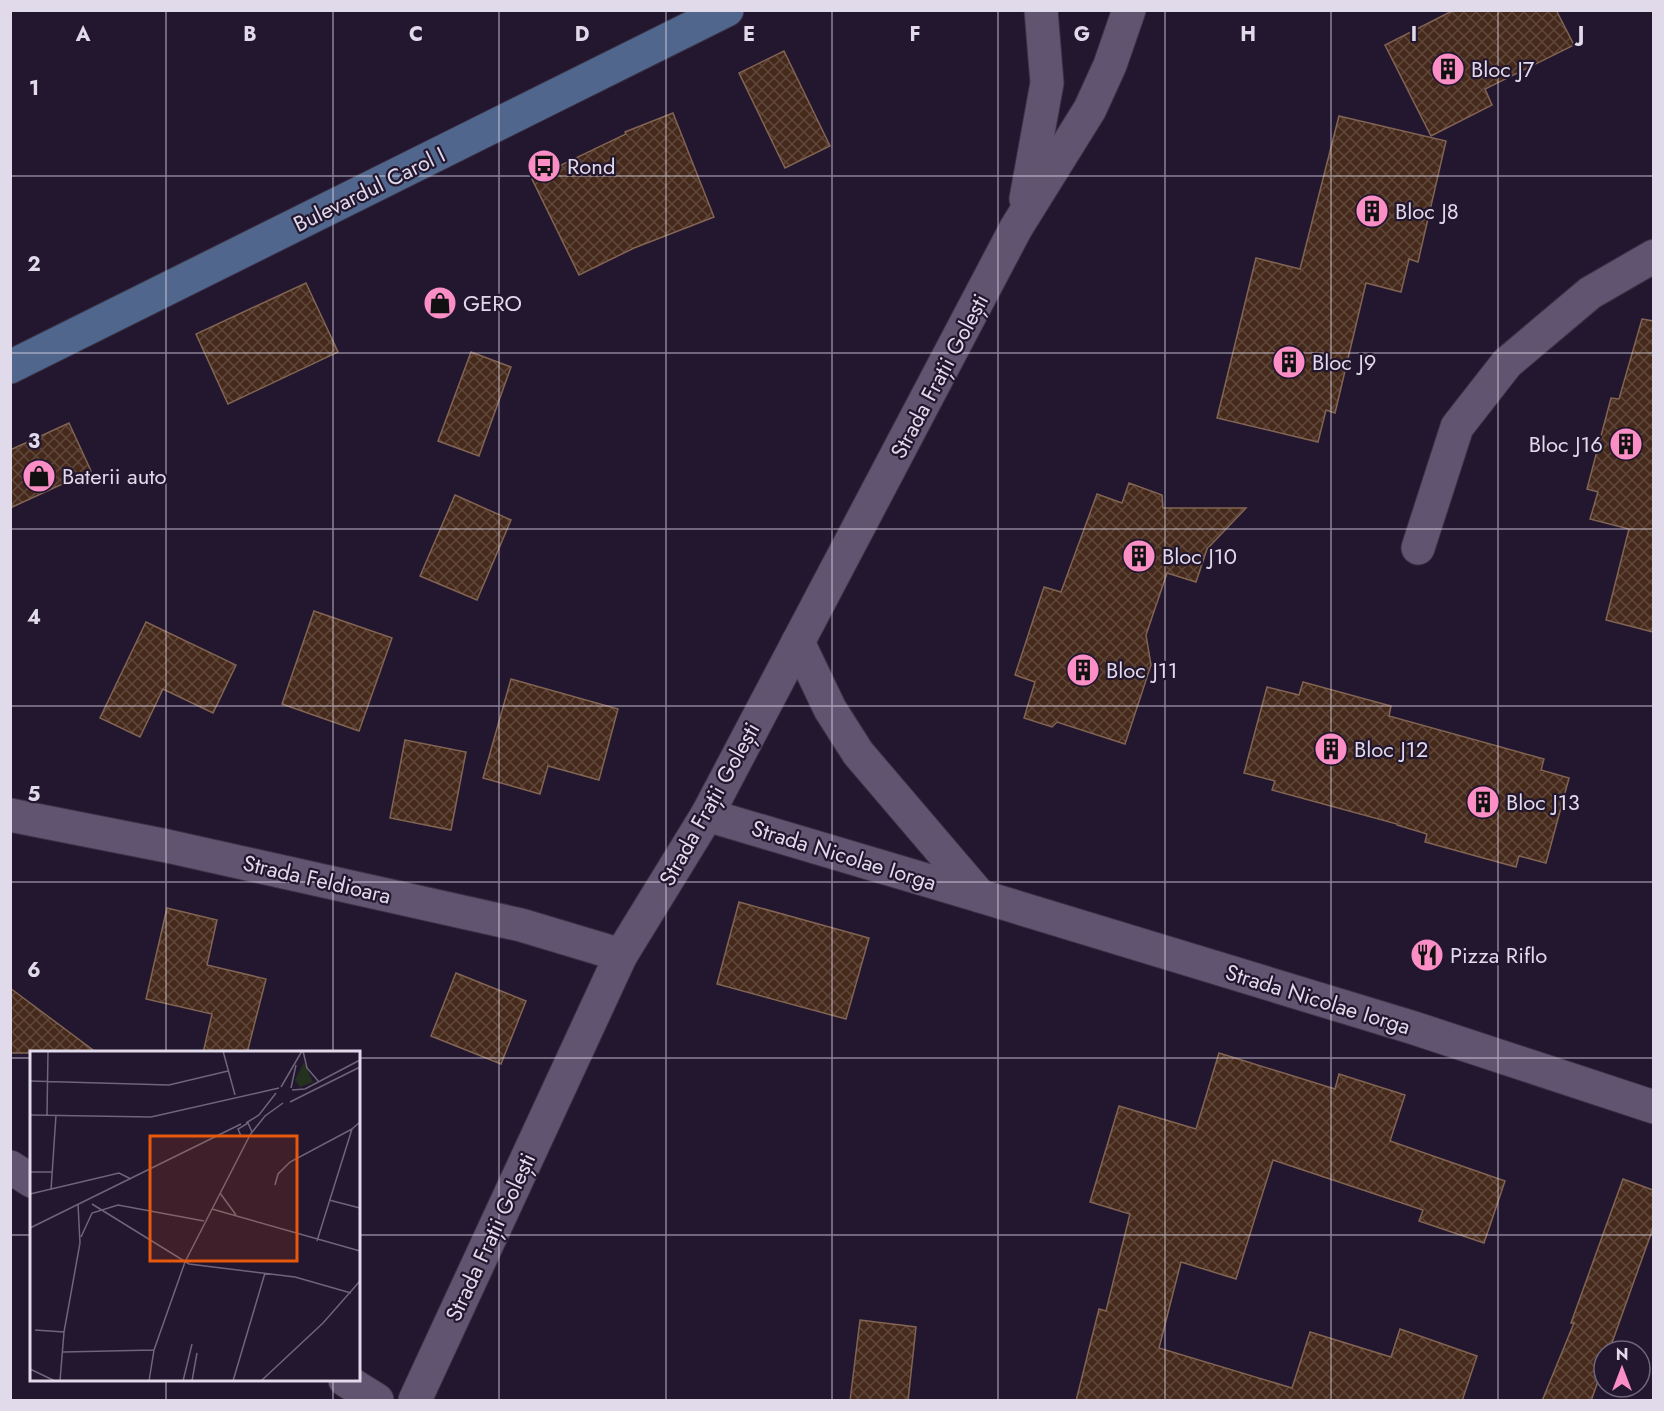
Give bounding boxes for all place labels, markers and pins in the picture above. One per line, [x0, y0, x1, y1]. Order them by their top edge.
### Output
building icon: Bloc J7 [1430, 51, 1466, 87]
place label: Bloc J7 [1471, 53, 1535, 85]
bus stop icon: Rond [526, 148, 562, 184]
place label: Rond [567, 150, 615, 182]
building icon: Bloc J8 [1354, 193, 1390, 229]
place label: Bloc J8 [1395, 195, 1459, 227]
shop icon: GERO [422, 285, 458, 321]
place label: GERO [463, 287, 522, 319]
building icon: Bloc J9 [1271, 344, 1307, 380]
place label: Bloc J9 [1312, 346, 1376, 378]
building icon: Bloc J16 [1608, 426, 1644, 462]
place label: Bloc J16 [1529, 428, 1603, 460]
shop icon: Baterii auto [21, 458, 57, 494]
place label: Baterii auto [62, 460, 166, 492]
building icon: Bloc J10 [1121, 538, 1157, 574]
place label: Bloc J10 [1162, 540, 1237, 572]
building icon: Bloc J11 [1065, 652, 1101, 688]
place label: Bloc J11 [1106, 654, 1178, 686]
building icon: Bloc J12 [1313, 731, 1349, 767]
place label: Bloc J12 [1354, 733, 1428, 765]
building icon: Bloc J13 [1465, 784, 1501, 820]
place label: Bloc J13 [1506, 786, 1580, 818]
restaurant icon: Pizza Riflo [1409, 937, 1445, 973]
place label: Pizza Riflo [1450, 939, 1547, 971]

